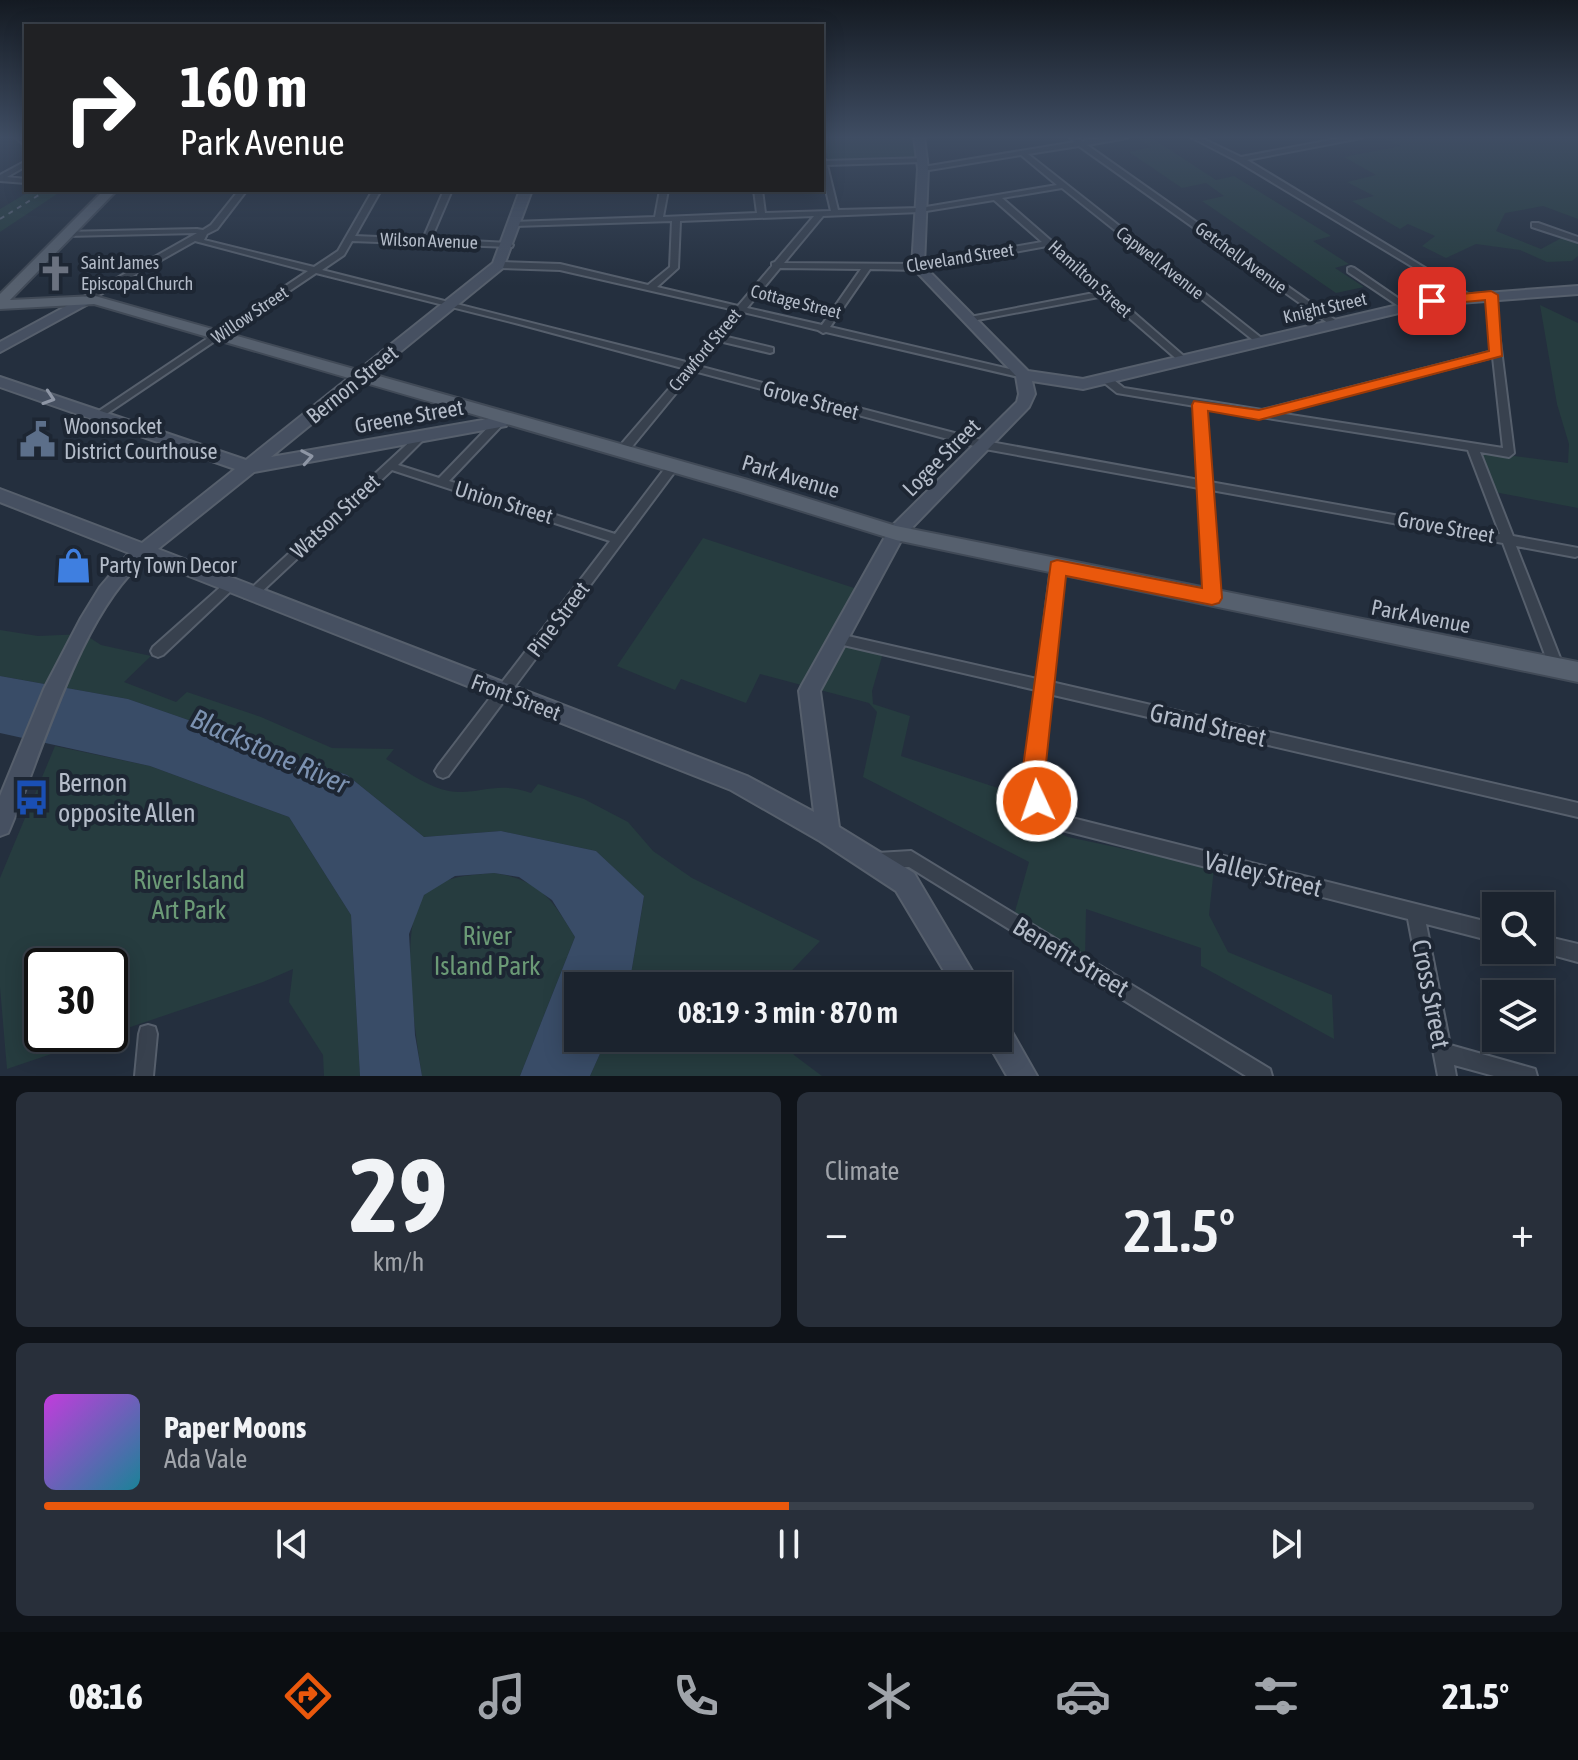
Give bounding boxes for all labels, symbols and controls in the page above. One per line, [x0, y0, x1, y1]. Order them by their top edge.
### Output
text: 160 m [180, 55, 307, 119]
icon: right [48, 56, 152, 160]
text: Park Avenue [180, 121, 345, 163]
street label: Getchell Avenue [1191, 217, 1291, 298]
street label: Capwell Avenue [1112, 222, 1208, 303]
street label: Wilson Avenue [380, 228, 478, 253]
street label: Hamilton Street [1044, 236, 1136, 322]
street label: Cleveland Street [905, 239, 1015, 276]
place label: Saint James Episcopal Church [81, 252, 193, 294]
church icon: Saint James Episcopal Church [36, 254, 74, 292]
pin [1398, 267, 1466, 335]
icon: arrive [1410, 279, 1454, 323]
street label: Cottage Street [749, 280, 844, 323]
street label: Willow Street [208, 281, 292, 348]
street label: Knight Street [1281, 288, 1369, 327]
street label: Crawford Street [664, 304, 745, 395]
street label: Bernon Street [301, 339, 403, 429]
street label: Grove Street [760, 375, 862, 425]
one-way arrow [41, 389, 55, 405]
street label: Greene Street [353, 394, 465, 438]
place label: Woonsocket District Courthouse [64, 413, 217, 464]
street label: Logee Street [897, 413, 985, 501]
public building icon: Woonsocket District Courthouse [19, 420, 57, 458]
one-way arrow [300, 449, 314, 466]
street label: Park Avenue [739, 449, 843, 503]
street label: Watson Street [285, 468, 385, 564]
street label: Union Street [452, 475, 556, 529]
street label: Grove Street [1395, 506, 1497, 548]
shop icon: Party Town Decor [54, 546, 92, 584]
place label: Party Town Decor [99, 552, 237, 578]
street label: Pine Street [521, 576, 595, 662]
street label: Park Avenue [1369, 594, 1473, 638]
street label: Front Street [468, 668, 564, 726]
street label: Grand Street [1147, 697, 1269, 753]
water label: Blackstone River [186, 702, 356, 801]
position arrow [995, 759, 1079, 843]
place label: Bernon opposite Allen [58, 768, 196, 828]
bus stop icon: Bernon opposite Allen [13, 779, 51, 817]
street label: Valley Street [1201, 845, 1325, 903]
park label: River Island Art Park [133, 865, 245, 925]
map controls [1482, 892, 1554, 1052]
button: search [1482, 892, 1554, 964]
street label: Benefit Street [1008, 911, 1134, 1003]
park label: River Island Park [434, 921, 540, 981]
street label: Cross Street [1406, 937, 1456, 1051]
speed limit sign: 30 [24, 948, 128, 1052]
button: layers [1482, 980, 1554, 1052]
text: 08:19 · 3 min · 870 m [678, 995, 898, 1029]
text: 29 [350, 1135, 447, 1254]
text: Climate [825, 1156, 899, 1186]
text: 21.5° [1124, 1196, 1235, 1265]
text: − [825, 1206, 848, 1256]
text: + [1511, 1206, 1534, 1256]
text: km/h [373, 1247, 424, 1277]
text: Paper Moons [164, 1410, 306, 1444]
text: Ada Vale [164, 1444, 247, 1474]
icon: previous [270, 1522, 314, 1566]
icon: pause [767, 1522, 811, 1566]
icon: next [1264, 1522, 1308, 1566]
icon: directions [280, 1668, 336, 1724]
icon: music [474, 1668, 530, 1724]
icon: phone [668, 1668, 724, 1724]
icon: climate [861, 1668, 917, 1724]
icon: car [1055, 1668, 1111, 1724]
icon: filters [1248, 1668, 1304, 1724]
text: 08:16 [69, 1675, 143, 1717]
text: 21.5° [1442, 1675, 1509, 1717]

